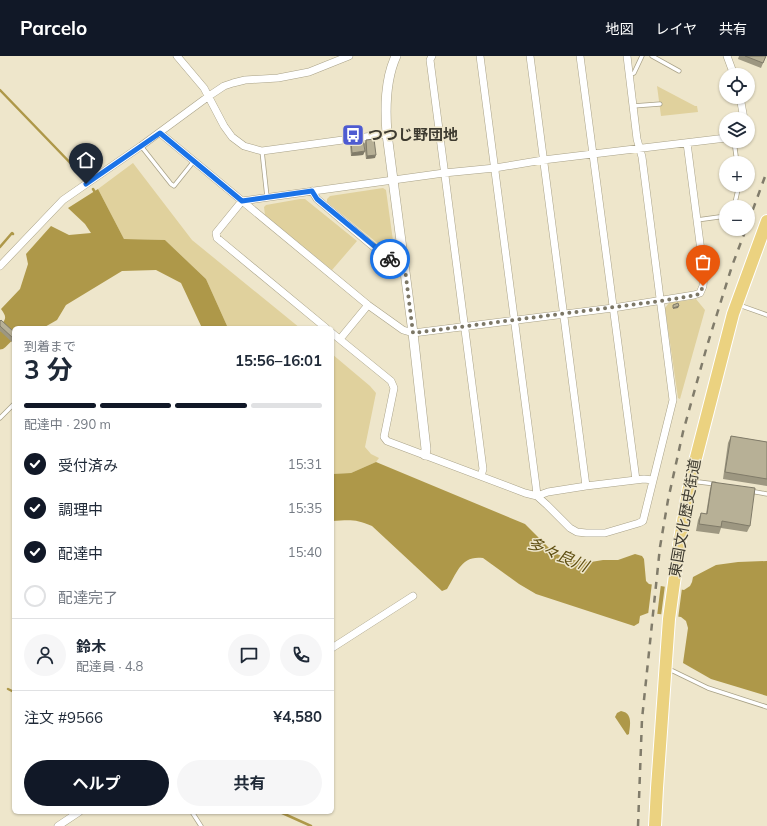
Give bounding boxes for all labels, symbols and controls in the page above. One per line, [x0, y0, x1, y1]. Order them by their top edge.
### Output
text: Parcelo [20, 16, 87, 40]
text: 地図 [605, 20, 633, 38]
text: レイヤ [655, 20, 697, 38]
text: 共有 [719, 20, 747, 38]
map controls [719, 68, 755, 236]
button: locate [719, 68, 755, 104]
button: layers [719, 112, 755, 148]
bus stop icon: つつじ野団地 [340, 122, 366, 148]
place label: つつじ野団地 [368, 125, 458, 144]
pin [69, 143, 103, 184]
icon: home [75, 149, 97, 171]
button: + [719, 156, 755, 192]
button: − [719, 200, 755, 236]
courier [370, 239, 410, 279]
pin [686, 245, 720, 286]
icon: bike [379, 248, 401, 270]
icon: bag [692, 251, 714, 273]
text: 到着まで [24, 338, 76, 354]
text: 15:56–16:01 [235, 351, 322, 370]
text: 3 分 [24, 353, 73, 386]
text: 配達中 · 290 m [24, 416, 111, 432]
icon: check [24, 453, 46, 475]
text: 受付済み [58, 456, 118, 475]
text: 15:31 [288, 456, 322, 472]
street label: 東国文化歴史街道 [665, 457, 704, 579]
icon: check [24, 497, 46, 519]
text: 調理中 [58, 500, 103, 519]
text: 15:35 [288, 500, 322, 516]
water label: 多々良川 [525, 532, 593, 576]
icon: check [24, 541, 46, 563]
text: 配達中 [58, 544, 103, 563]
text: 15:40 [288, 544, 322, 560]
text: 配達完了 [58, 588, 118, 607]
button: person [24, 634, 66, 676]
button: chat [228, 634, 270, 676]
button: phone [280, 634, 322, 676]
text: 鈴木 [76, 637, 106, 656]
text: 配達員 · 4.8 [76, 658, 143, 674]
text: ¥4,580 [273, 707, 322, 726]
text: 注文 #9566 [24, 708, 103, 727]
button: ヘルプ [24, 760, 169, 806]
button: 共有 [177, 760, 322, 806]

